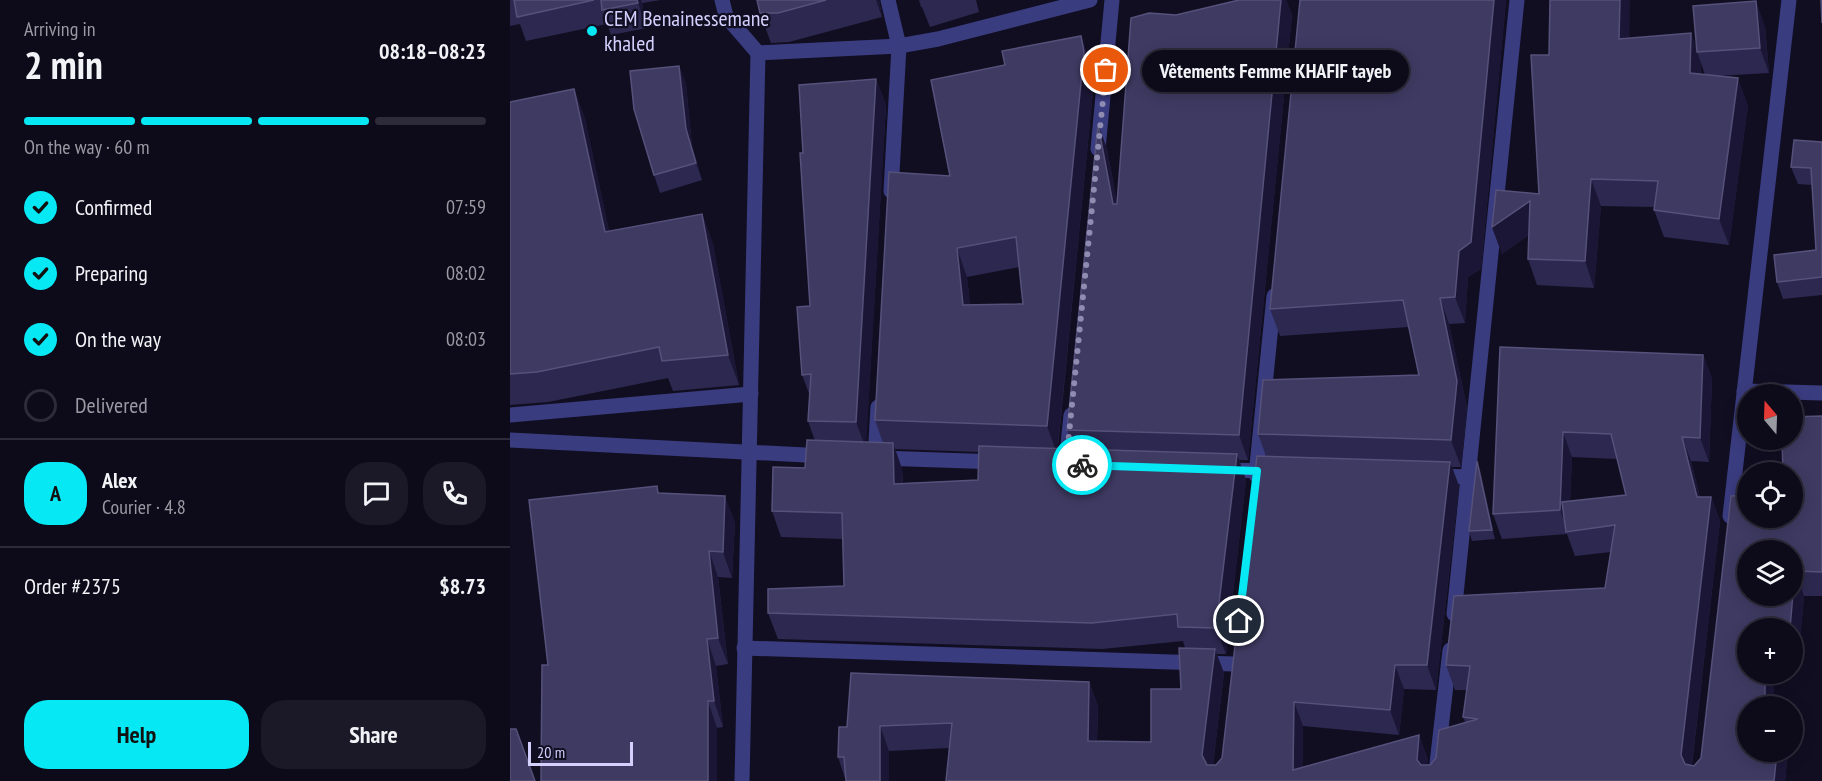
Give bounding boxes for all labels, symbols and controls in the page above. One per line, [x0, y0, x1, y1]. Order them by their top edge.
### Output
place label: CEM Benainessemane khaled [604, 4, 769, 57]
text: Arriving in [24, 16, 96, 42]
marker: CEM Benainessemane khaled [585, 24, 599, 38]
text: 08:18–08:23 [379, 37, 486, 65]
text: 2 min [24, 39, 103, 90]
pin [1080, 44, 1131, 95]
callout: Vêtements Femme KHAFIF tayeb [1142, 49, 1409, 91]
icon: bag [1089, 53, 1122, 86]
text: Vêtements Femme KHAFIF tayeb [1160, 58, 1391, 84]
text: On the way · 60 m [24, 134, 150, 160]
icon: check [24, 191, 57, 224]
text: Confirmed [75, 193, 152, 221]
text: 07:59 [446, 194, 486, 220]
icon: check [24, 257, 57, 290]
text: Preparing [75, 259, 148, 287]
text: 08:02 [446, 260, 486, 286]
icon: check [24, 323, 57, 356]
text: On the way [75, 325, 161, 353]
text: 08:03 [446, 326, 486, 352]
north arrow [1737, 384, 1803, 450]
map controls [1737, 384, 1803, 762]
text: Delivered [75, 391, 148, 419]
courier [1052, 435, 1112, 495]
icon: bike [1066, 449, 1099, 482]
button: chat [345, 462, 408, 525]
button: phone [423, 462, 486, 525]
button: locate [1737, 462, 1803, 528]
text: Alex [102, 466, 137, 494]
text: A [50, 479, 61, 507]
text: Courier · 4.8 [102, 494, 186, 520]
button: layers [1737, 540, 1803, 606]
text: Order #2375 [24, 572, 121, 600]
text: $8.73 [439, 572, 486, 600]
pin [1213, 595, 1264, 646]
icon: home [1222, 604, 1255, 637]
button: + [1737, 618, 1803, 684]
button: − [1737, 696, 1803, 762]
button: Help [24, 700, 249, 769]
button: Share [261, 700, 486, 769]
scale bar [528, 739, 633, 766]
text: 20 m [537, 742, 565, 762]

